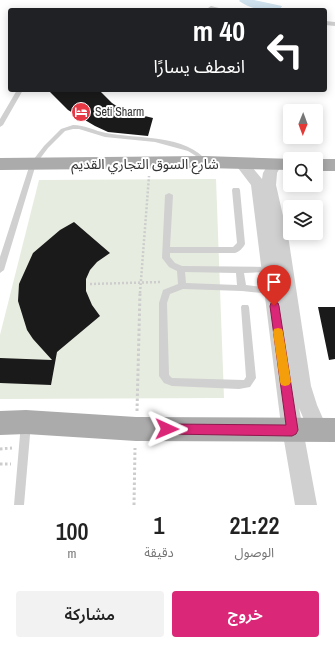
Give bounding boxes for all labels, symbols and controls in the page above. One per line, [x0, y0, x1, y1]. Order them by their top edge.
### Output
text: 40 m [193, 12, 245, 50]
icon: left [259, 24, 311, 76]
text: انعطف يسارًا [153, 54, 245, 79]
hotel icon: Seti Sharm [70, 101, 92, 123]
place label: Seti Sharm [95, 104, 144, 120]
north arrow [283, 104, 323, 144]
map controls [283, 104, 323, 240]
button: search [283, 152, 323, 192]
street label: شارع السوق التجاري القديم [71, 155, 219, 175]
button: layers [283, 200, 323, 240]
pin [257, 265, 291, 306]
icon: arrive [263, 271, 285, 293]
position arrow [146, 408, 188, 450]
text: 1 [153, 509, 164, 541]
text: 21:22 [229, 509, 279, 541]
text: 100 [56, 515, 88, 547]
text: دقيقة [144, 544, 174, 561]
text: الوصول [235, 544, 274, 561]
text: m [68, 545, 77, 562]
button: مشاركة [16, 591, 164, 637]
button: خروج [172, 591, 319, 637]

